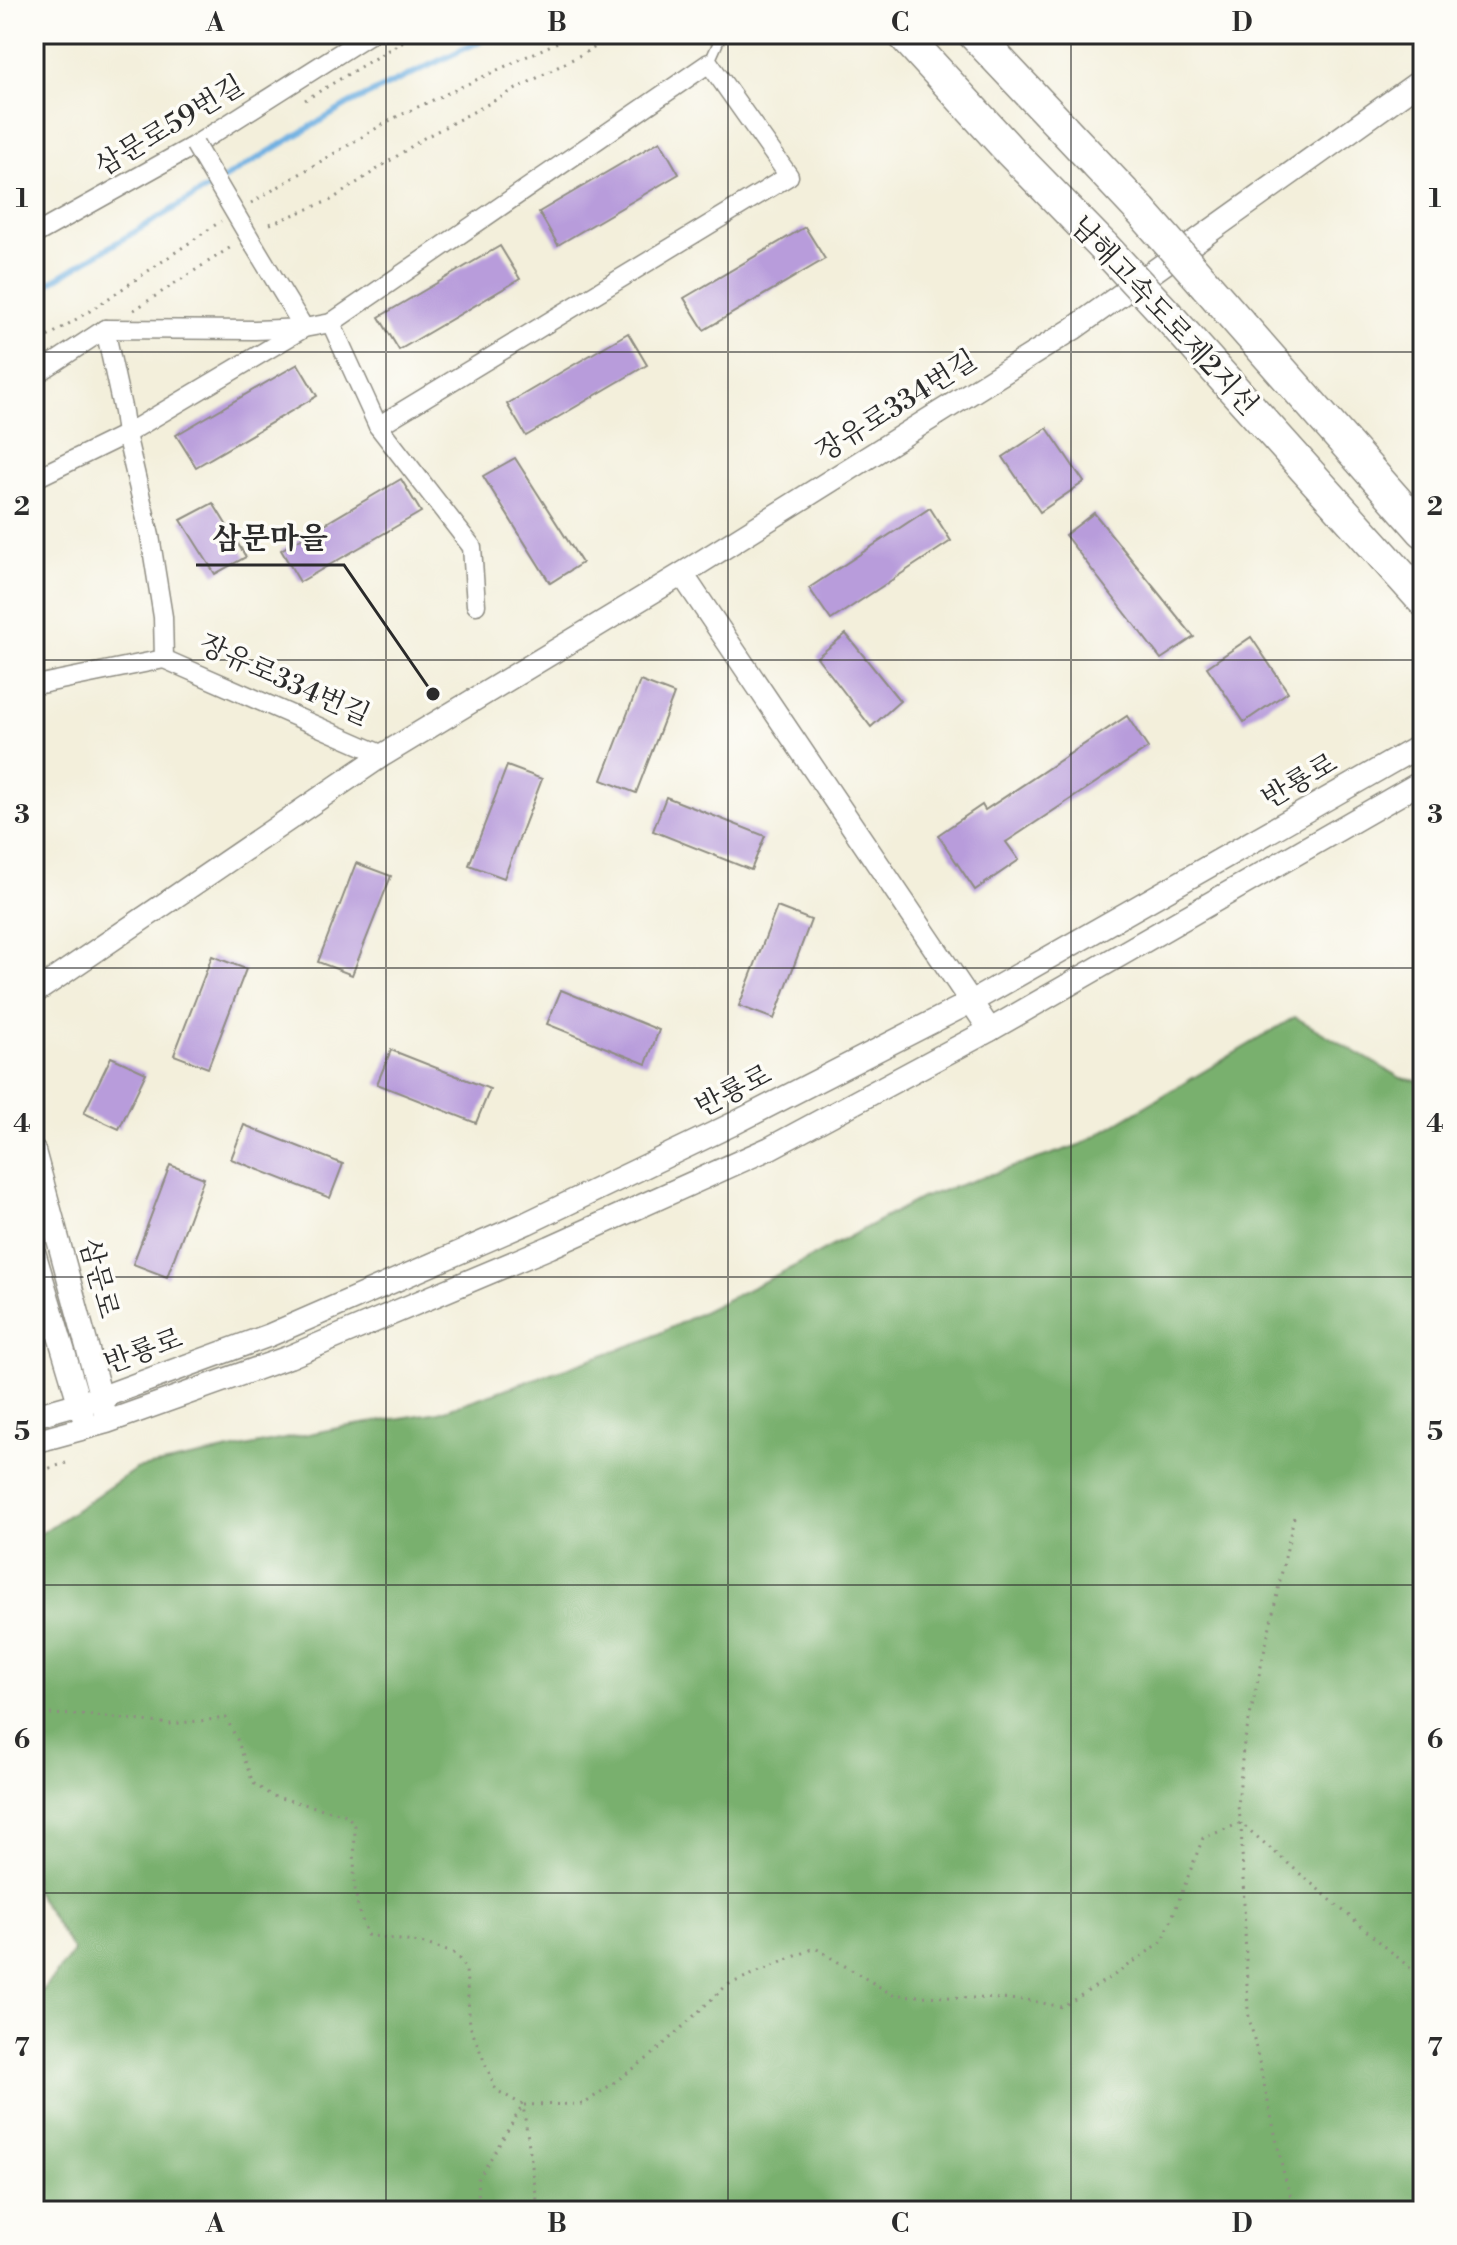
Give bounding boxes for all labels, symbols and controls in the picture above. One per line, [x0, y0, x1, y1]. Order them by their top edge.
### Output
text: A [205, 7, 225, 39]
text: B [547, 7, 567, 39]
text: C [891, 7, 909, 39]
text: D [1232, 7, 1252, 39]
street label: 삼문로59번길 [89, 68, 251, 184]
text: 1 [16, 183, 29, 215]
text: 1 [1429, 183, 1442, 215]
street label: 남해고속도로제2지선 [1063, 209, 1265, 423]
street label: 장유로334번길 [810, 343, 984, 470]
text: 2 [14, 491, 30, 523]
text: 2 [1427, 491, 1443, 523]
callout: 삼문마을 [196, 511, 344, 565]
text: 삼문마을 [212, 520, 328, 558]
street label: 장유로334번길 [194, 627, 375, 734]
street label: 반룡로 [1256, 746, 1344, 817]
text: 3 [14, 799, 30, 831]
text: 3 [1427, 799, 1443, 831]
street label: 반룡로 [690, 1057, 778, 1125]
text: 4 [13, 1108, 31, 1140]
text: 4 [1426, 1108, 1444, 1140]
street label: 삼문로 [71, 1235, 126, 1322]
street label: 반룡로 [99, 1321, 188, 1382]
text: 5 [14, 1416, 30, 1448]
text: 5 [1427, 1416, 1443, 1448]
text: 6 [14, 1724, 30, 1756]
text: 6 [1427, 1724, 1443, 1756]
text: 7 [14, 2032, 30, 2064]
text: 7 [1427, 2032, 1443, 2064]
text: A [205, 2208, 225, 2240]
text: B [547, 2208, 567, 2240]
text: C [891, 2208, 909, 2240]
text: D [1232, 2208, 1252, 2240]

